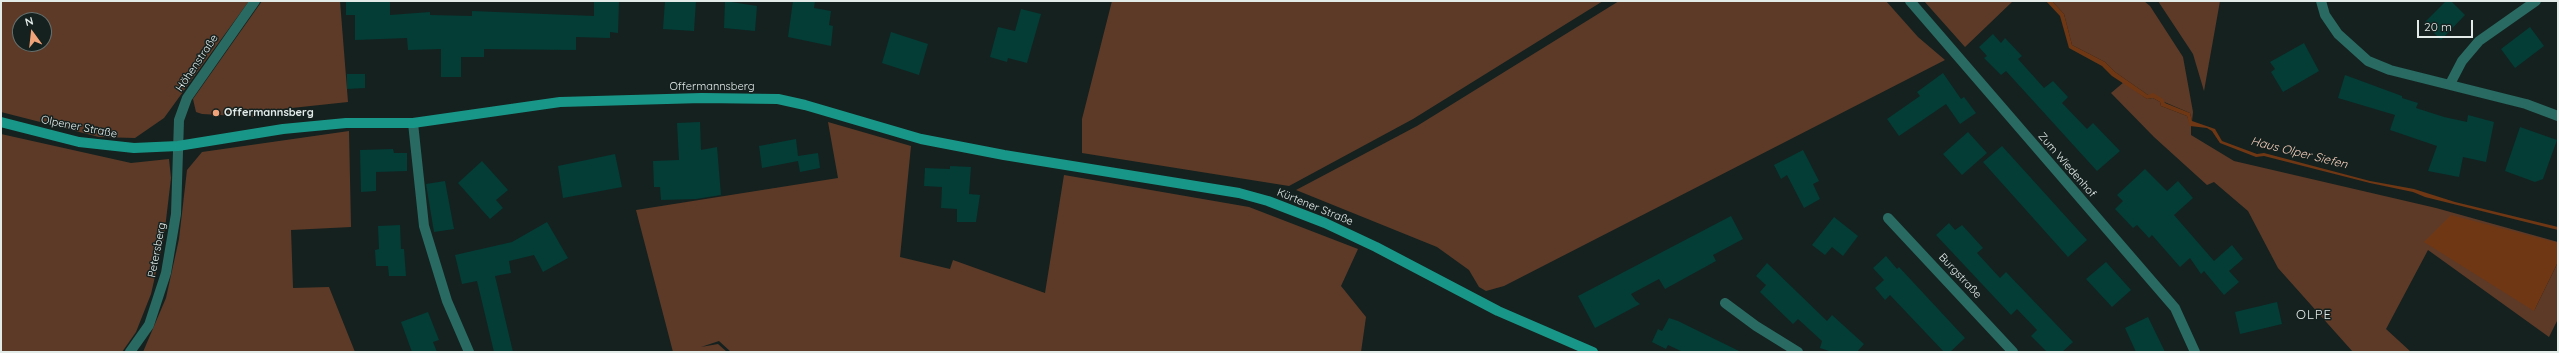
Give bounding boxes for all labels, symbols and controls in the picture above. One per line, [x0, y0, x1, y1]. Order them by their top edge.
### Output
north arrow [12, 12, 52, 52]
scale bar [2419, 12, 2475, 38]
text: N [23, 14, 35, 29]
text: 20 m [2424, 19, 2452, 34]
street label: Höhenstraße [173, 32, 221, 94]
street label: Offermannsberg [669, 80, 755, 94]
place label: Offermannsberg [224, 106, 314, 120]
marker: Offermannsberg [211, 108, 221, 118]
street label: Olpener Straße [40, 113, 118, 141]
street label: Zum Wiedenhof [2035, 130, 2099, 200]
water label: Haus Olper Siefen [2249, 134, 2349, 172]
street label: Kürtener Straße [1275, 186, 1355, 228]
street label: Petersberg [145, 221, 169, 279]
street label: Burgstraße [1936, 251, 1984, 301]
district label: OLPE [2296, 307, 2332, 323]

